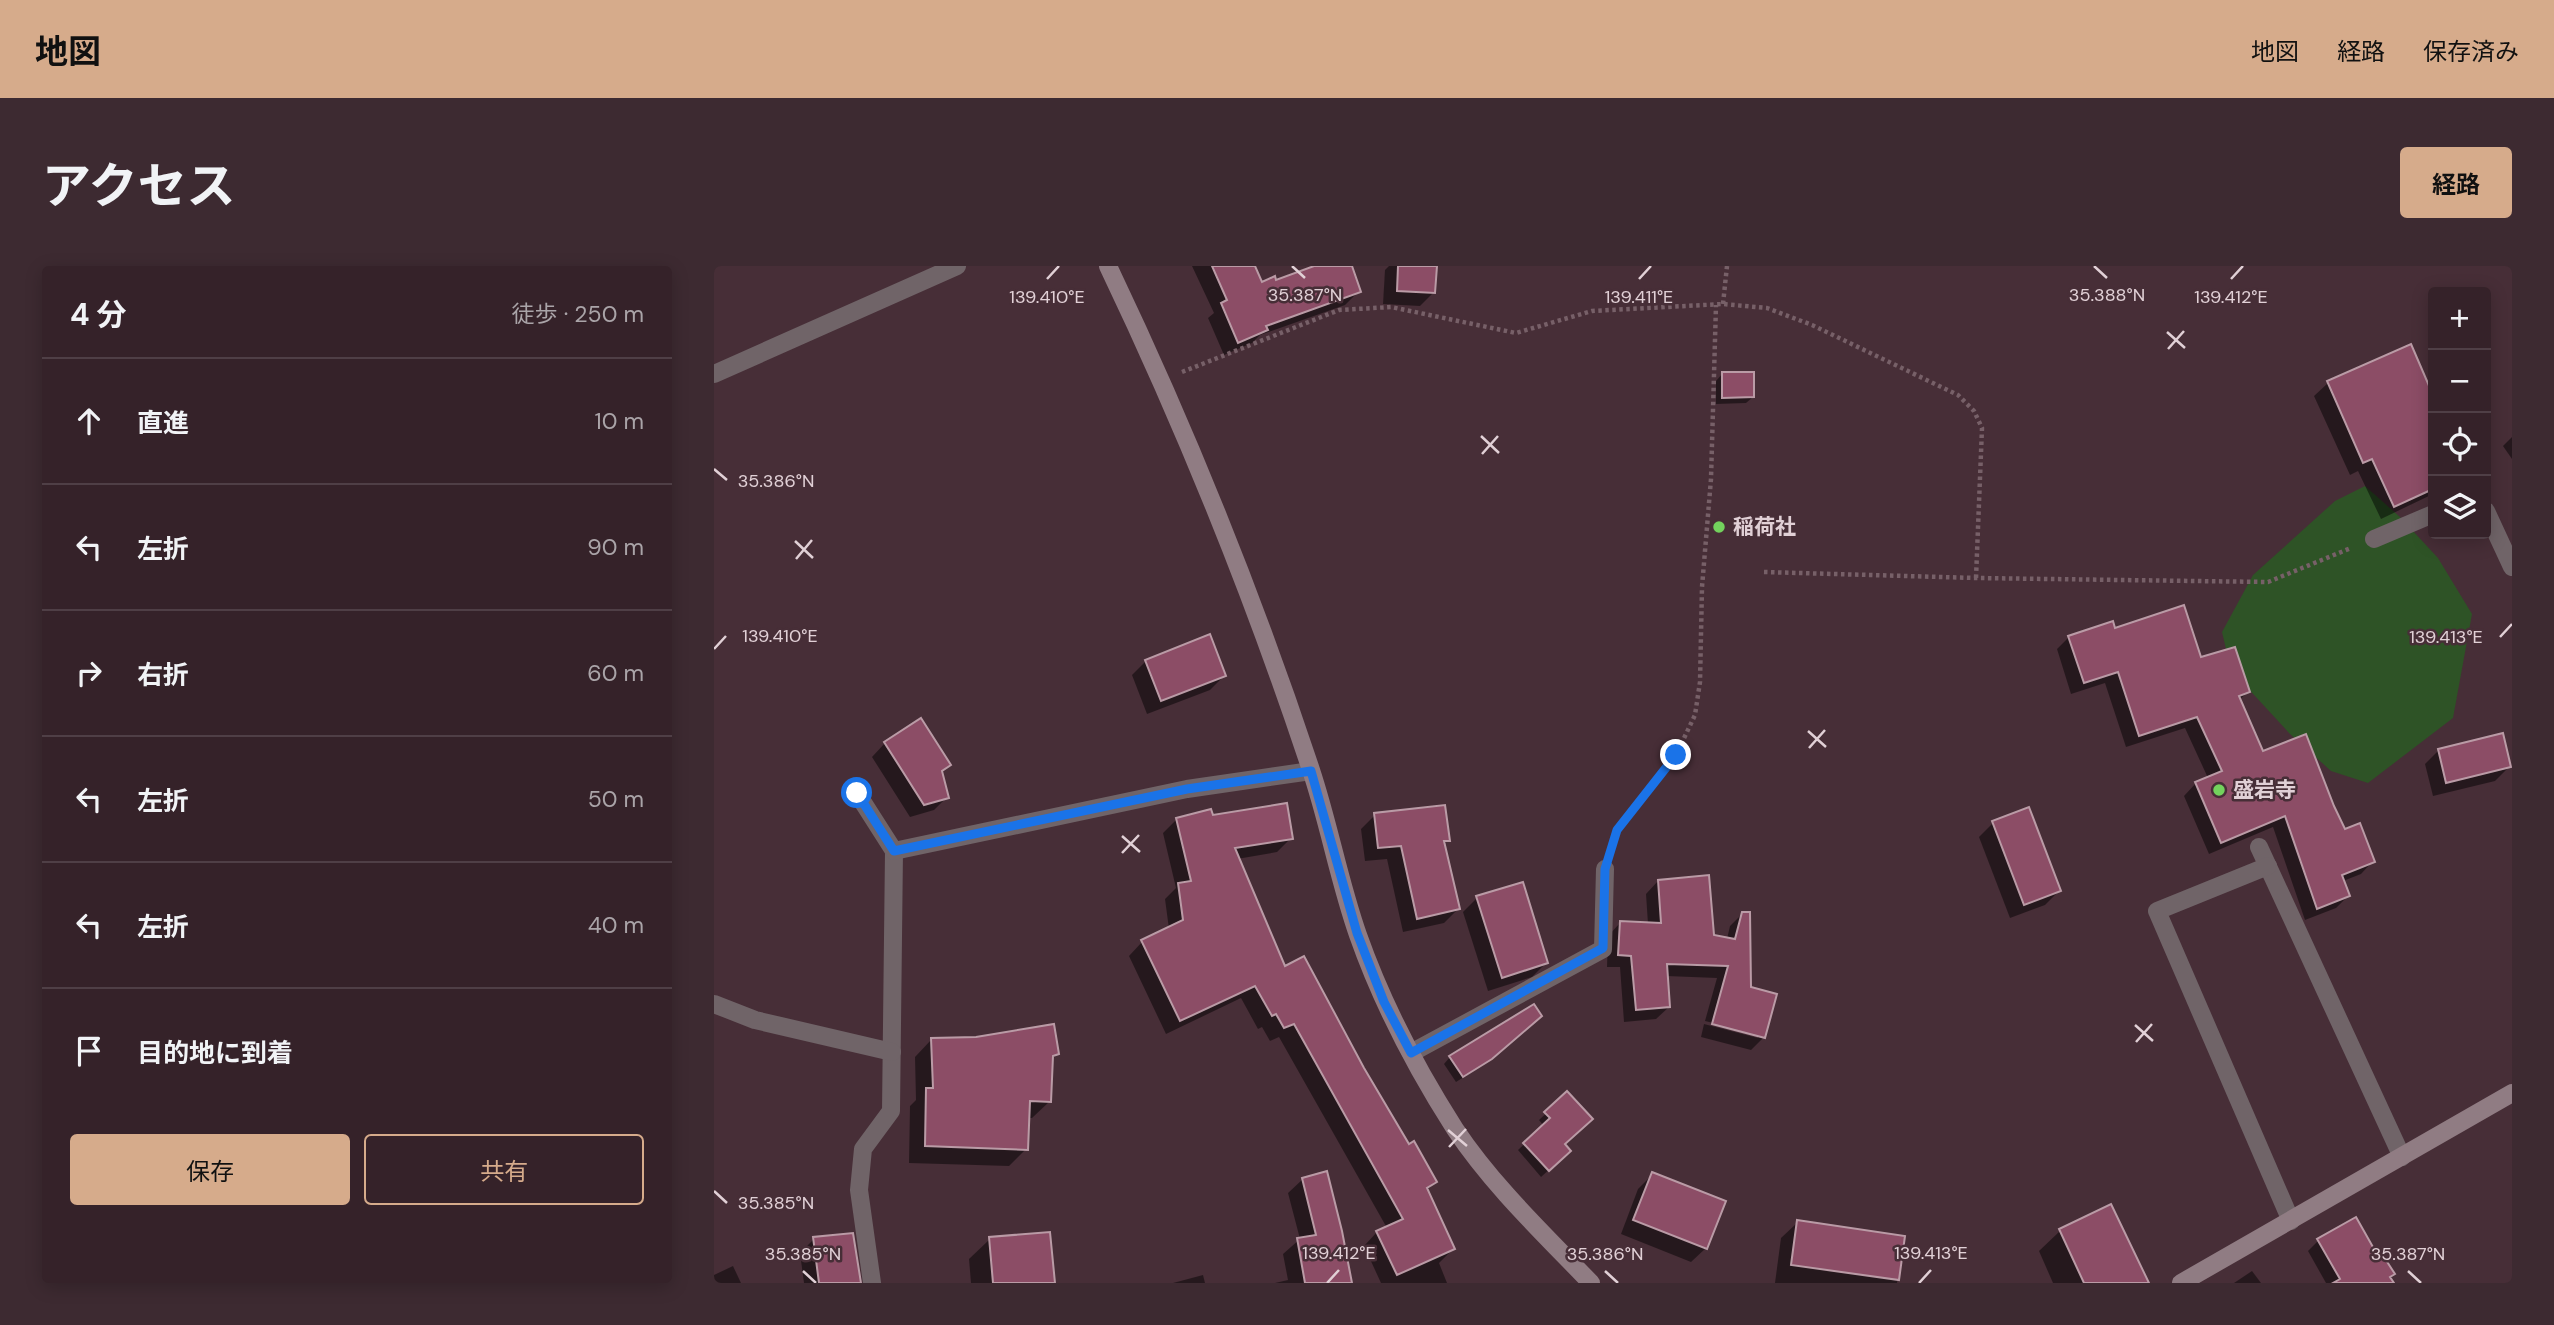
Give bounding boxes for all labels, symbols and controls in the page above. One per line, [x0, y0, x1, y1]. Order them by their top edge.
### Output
text: 地図 [35, 30, 101, 73]
text: 地図 [2251, 36, 2299, 67]
text: 経路 [2337, 36, 2385, 67]
text: 保存済み [2423, 36, 2519, 67]
button: 経路 [2400, 147, 2512, 218]
text: アクセス [42, 154, 236, 218]
text: 35.387°N [1268, 283, 1342, 307]
text: 35.388°N [2069, 283, 2145, 307]
text: 139.410°E [1009, 285, 1085, 309]
text: 139.411°E [1605, 285, 1673, 309]
text: 139.412°E [2194, 285, 2268, 309]
map controls [2428, 287, 2491, 539]
button: + [2428, 287, 2491, 350]
text: 4 分 [70, 295, 127, 334]
text: 徒歩 · 250 m [512, 299, 644, 329]
button: − [2428, 350, 2491, 413]
icon: ahead [70, 402, 108, 440]
text: 直進 [137, 406, 189, 440]
text: 10 m [594, 406, 644, 436]
button: locate [2428, 413, 2491, 476]
text: 35.386°N [738, 469, 814, 493]
button: layers [2428, 476, 2491, 539]
place label: 稲荷社 [1733, 513, 1796, 541]
marker: 稲荷社 [1711, 519, 1727, 535]
icon: left [70, 528, 108, 566]
text: 左折 [137, 532, 189, 566]
text: 90 m [587, 532, 644, 562]
text: 139.410°E [742, 624, 818, 648]
text: 139.413°E [2409, 625, 2483, 649]
icon: right [70, 654, 108, 692]
text: 右折 [137, 658, 189, 692]
text: 60 m [587, 658, 644, 688]
route end [1660, 739, 1691, 770]
place label: 盛岩寺 [2233, 776, 2296, 804]
route start [841, 777, 872, 808]
icon: left [70, 780, 108, 818]
marker: 盛岩寺 [2211, 782, 2227, 798]
text: 左折 [137, 784, 189, 818]
text: 50 m [588, 784, 644, 814]
icon: left [70, 906, 108, 944]
text: 左折 [137, 910, 189, 944]
text: 40 m [588, 910, 644, 940]
icon: arrive [70, 1032, 108, 1070]
text: 目的地に到着 [137, 1036, 293, 1070]
button: 保存 [70, 1134, 350, 1205]
button: 共有 [364, 1134, 644, 1205]
text: 35.385°N [738, 1191, 814, 1215]
text: 139.412°E [1302, 1241, 1376, 1265]
text: 139.413°E [1894, 1241, 1968, 1265]
text: 35.385°N [765, 1242, 841, 1266]
text: 35.386°N [1567, 1242, 1643, 1266]
text: 35.387°N [2371, 1242, 2445, 1266]

